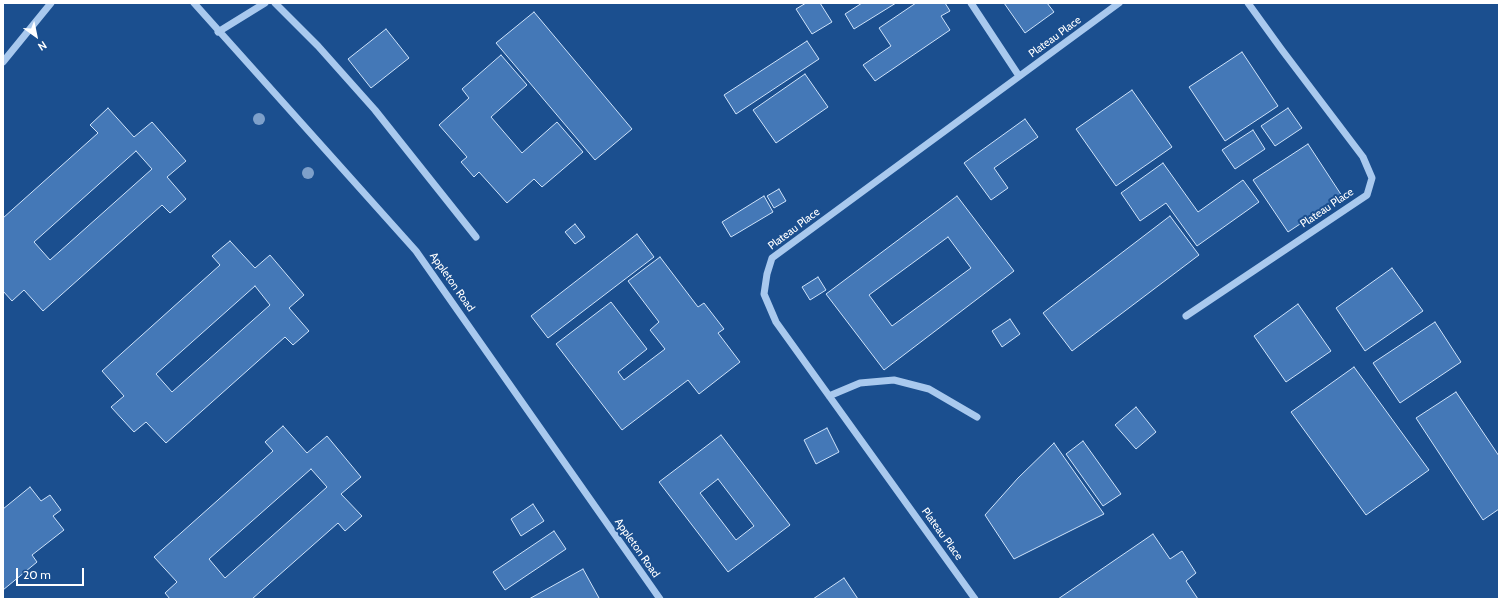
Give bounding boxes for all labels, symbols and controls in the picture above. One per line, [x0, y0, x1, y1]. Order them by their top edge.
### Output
street label: Plateau Place [1026, 14, 1084, 60]
north arrow [16, 16, 56, 56]
text: N [35, 38, 50, 54]
street label: Plateau Place [1298, 185, 1356, 231]
street label: Plateau Place [765, 205, 823, 253]
street label: Appleton Road [427, 250, 477, 314]
street label: Plateau Place [919, 505, 965, 563]
street label: Appleton Road [612, 516, 662, 580]
scale bar [18, 560, 86, 586]
text: 20 m [23, 567, 51, 582]

